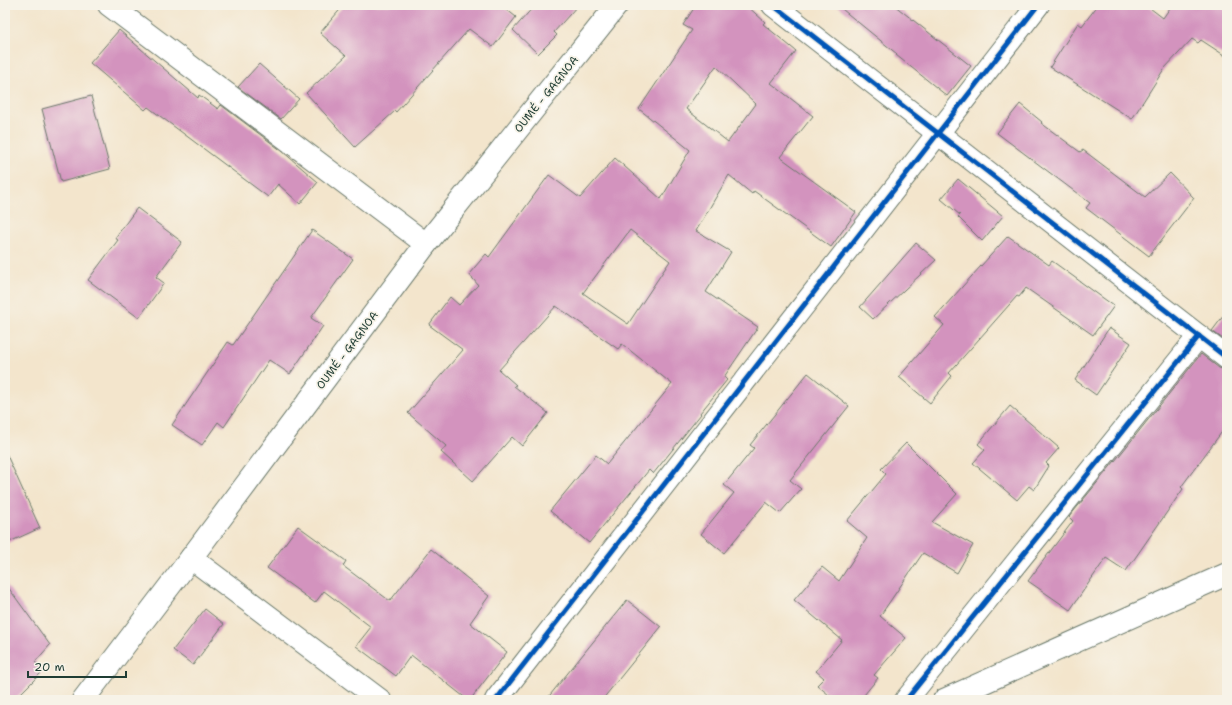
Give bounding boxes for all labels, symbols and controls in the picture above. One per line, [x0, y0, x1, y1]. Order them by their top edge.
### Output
street label: OUMÉ - GAGNOA [510, 52, 582, 136]
street label: OUMÉ - GAGNOA [312, 308, 382, 392]
scale bar [28, 653, 126, 679]
text: 20 m [34, 659, 65, 675]

